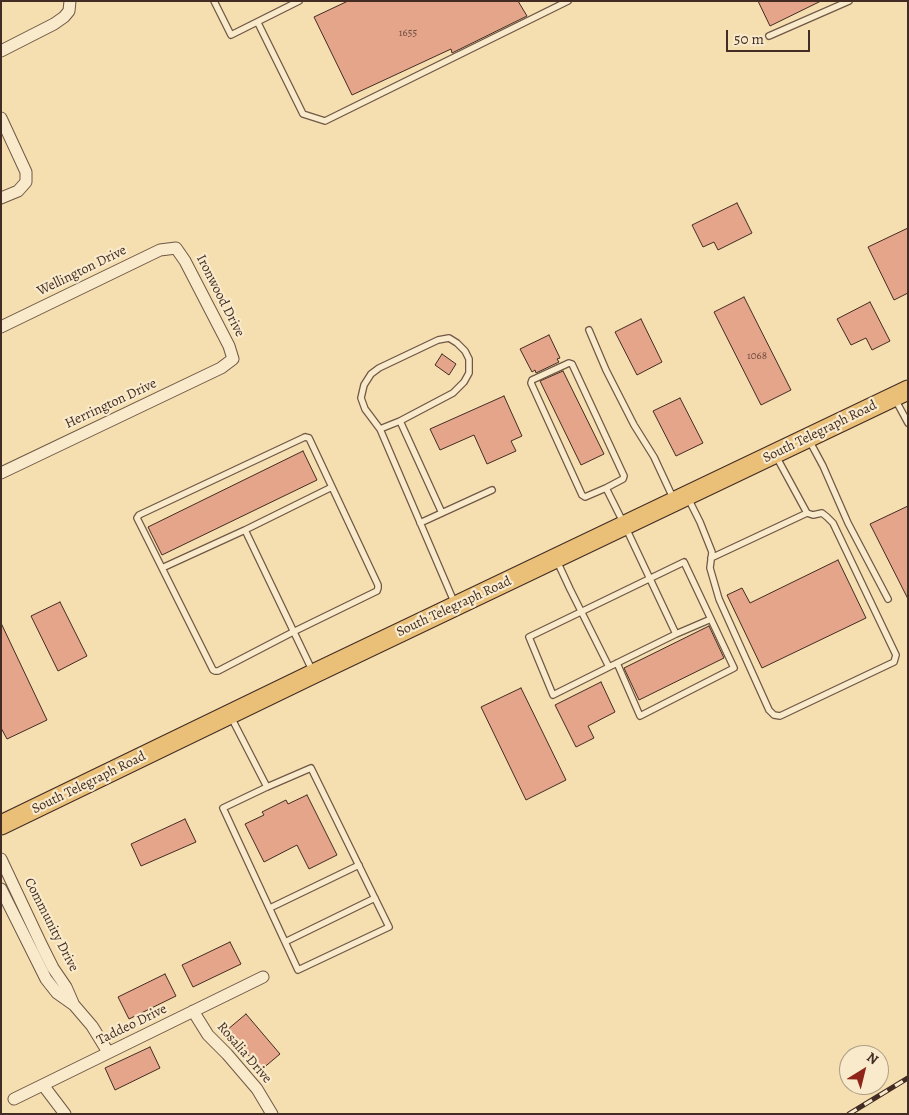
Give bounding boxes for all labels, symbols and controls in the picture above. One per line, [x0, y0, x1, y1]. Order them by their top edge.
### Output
scale bar [729, 20, 813, 52]
house number: 1655 [399, 26, 417, 40]
text: 50 m [734, 29, 764, 49]
street label: Wellington Drive [35, 242, 129, 300]
street label: Ironwood Drive [192, 252, 248, 340]
house number: 1068 [747, 349, 767, 363]
street label: Herrington Drive [62, 375, 160, 433]
street label: South Telegraph Road [760, 397, 880, 467]
street label: South Telegraph Road [394, 573, 514, 641]
street label: South Telegraph Road [29, 748, 149, 818]
street label: Community Drive [20, 875, 82, 975]
street label: Taddeo Drive [94, 1001, 170, 1049]
street label: Rosalia Drive [213, 1019, 275, 1087]
north arrow [839, 1045, 889, 1095]
text: N [863, 1048, 882, 1069]

